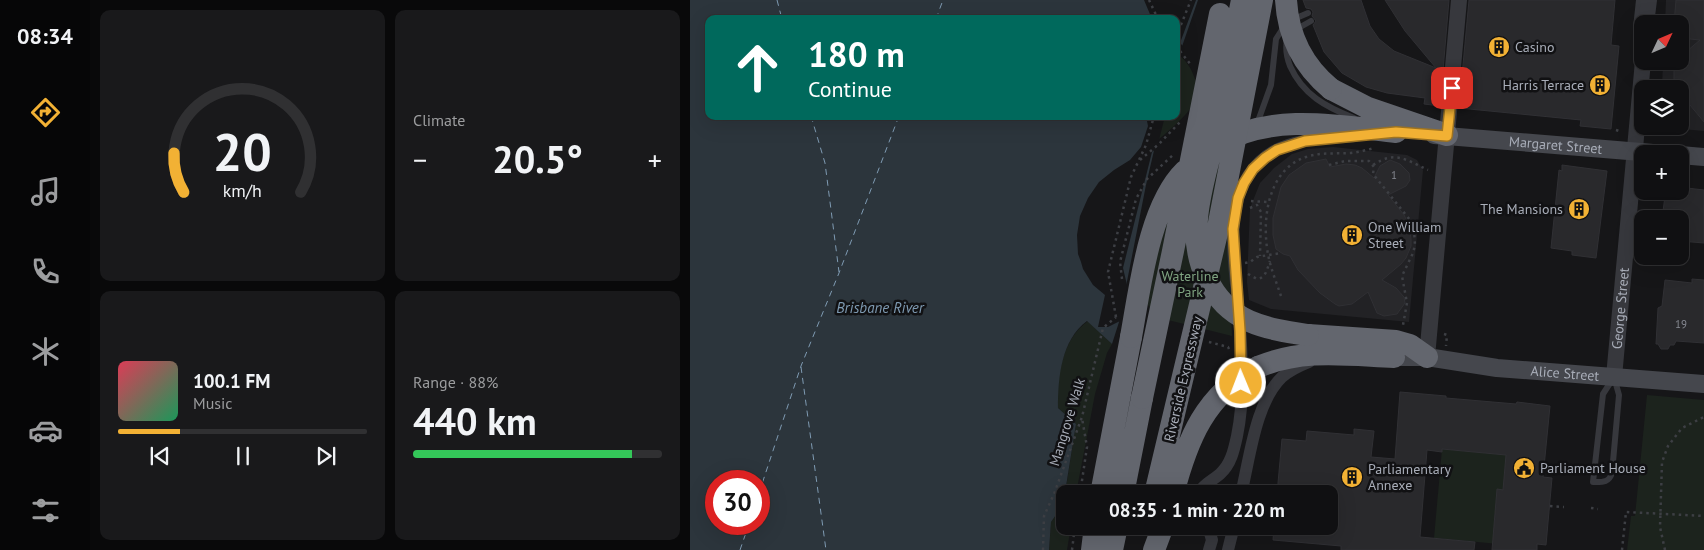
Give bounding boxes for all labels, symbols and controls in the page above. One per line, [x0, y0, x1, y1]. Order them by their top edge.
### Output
north arrow [1634, 15, 1689, 70]
map controls [1634, 15, 1689, 265]
text: 08:34 [17, 22, 73, 50]
text: 180 m [808, 31, 905, 77]
icon: ahead [725, 35, 790, 100]
building icon: Casino [1487, 35, 1511, 59]
place label: Casino [1515, 38, 1555, 56]
pin [1431, 67, 1473, 109]
building icon: Harris Terrace [1588, 73, 1612, 97]
icon: arrive [1438, 74, 1466, 102]
text: Continue [808, 75, 892, 103]
place label: Harris Terrace [1503, 76, 1584, 94]
button: layers [1634, 80, 1689, 135]
icon: directions [28, 95, 63, 130]
text: Climate [413, 110, 465, 130]
text: 20 [213, 118, 272, 185]
street label: Margaret Street [1508, 132, 1603, 158]
text: 20.5° [492, 134, 583, 183]
text: − [413, 141, 427, 178]
text: + [648, 141, 662, 178]
button: + [1634, 145, 1689, 200]
house number: 1 [1391, 168, 1397, 182]
icon: music [28, 174, 63, 209]
text: km/h [223, 179, 262, 202]
building icon: The Mansions [1567, 197, 1591, 221]
place label: The Mansions [1480, 200, 1563, 218]
button: − [1634, 210, 1689, 265]
place label: One William Street [1368, 218, 1441, 252]
building icon: One William Street [1340, 223, 1364, 247]
icon: phone [28, 254, 63, 289]
street label: George Street [1608, 266, 1633, 350]
park label: Waterline Park [1161, 267, 1219, 301]
water label: Brisbane River [836, 298, 925, 317]
street label: Riverside Expressway [1160, 314, 1206, 444]
house number: 19 [1675, 317, 1687, 331]
icon: climate [28, 334, 63, 369]
position arrow [1214, 356, 1266, 408]
street label: Alice Street [1530, 362, 1600, 385]
text: 100.1 FM [193, 369, 270, 393]
text: Range · 88% [413, 372, 498, 392]
street label: Mangrove Walk [1045, 375, 1089, 468]
text: Music [193, 393, 233, 413]
text: 440 km [413, 396, 537, 445]
icon: car [28, 413, 63, 448]
icon: previous [146, 442, 174, 470]
icon: pause [229, 442, 257, 470]
icon: next [312, 442, 340, 470]
public building icon: Parliament House [1512, 456, 1536, 480]
place label: Parliament House [1540, 459, 1646, 477]
place label: Parliamentary Annexe [1368, 460, 1451, 494]
building icon: Parliamentary Annexe [1340, 465, 1364, 489]
speed limit sign: 30 [705, 470, 770, 535]
icon: filters [28, 493, 63, 528]
text: 08:35 · 1 min · 220 m [1109, 498, 1285, 522]

